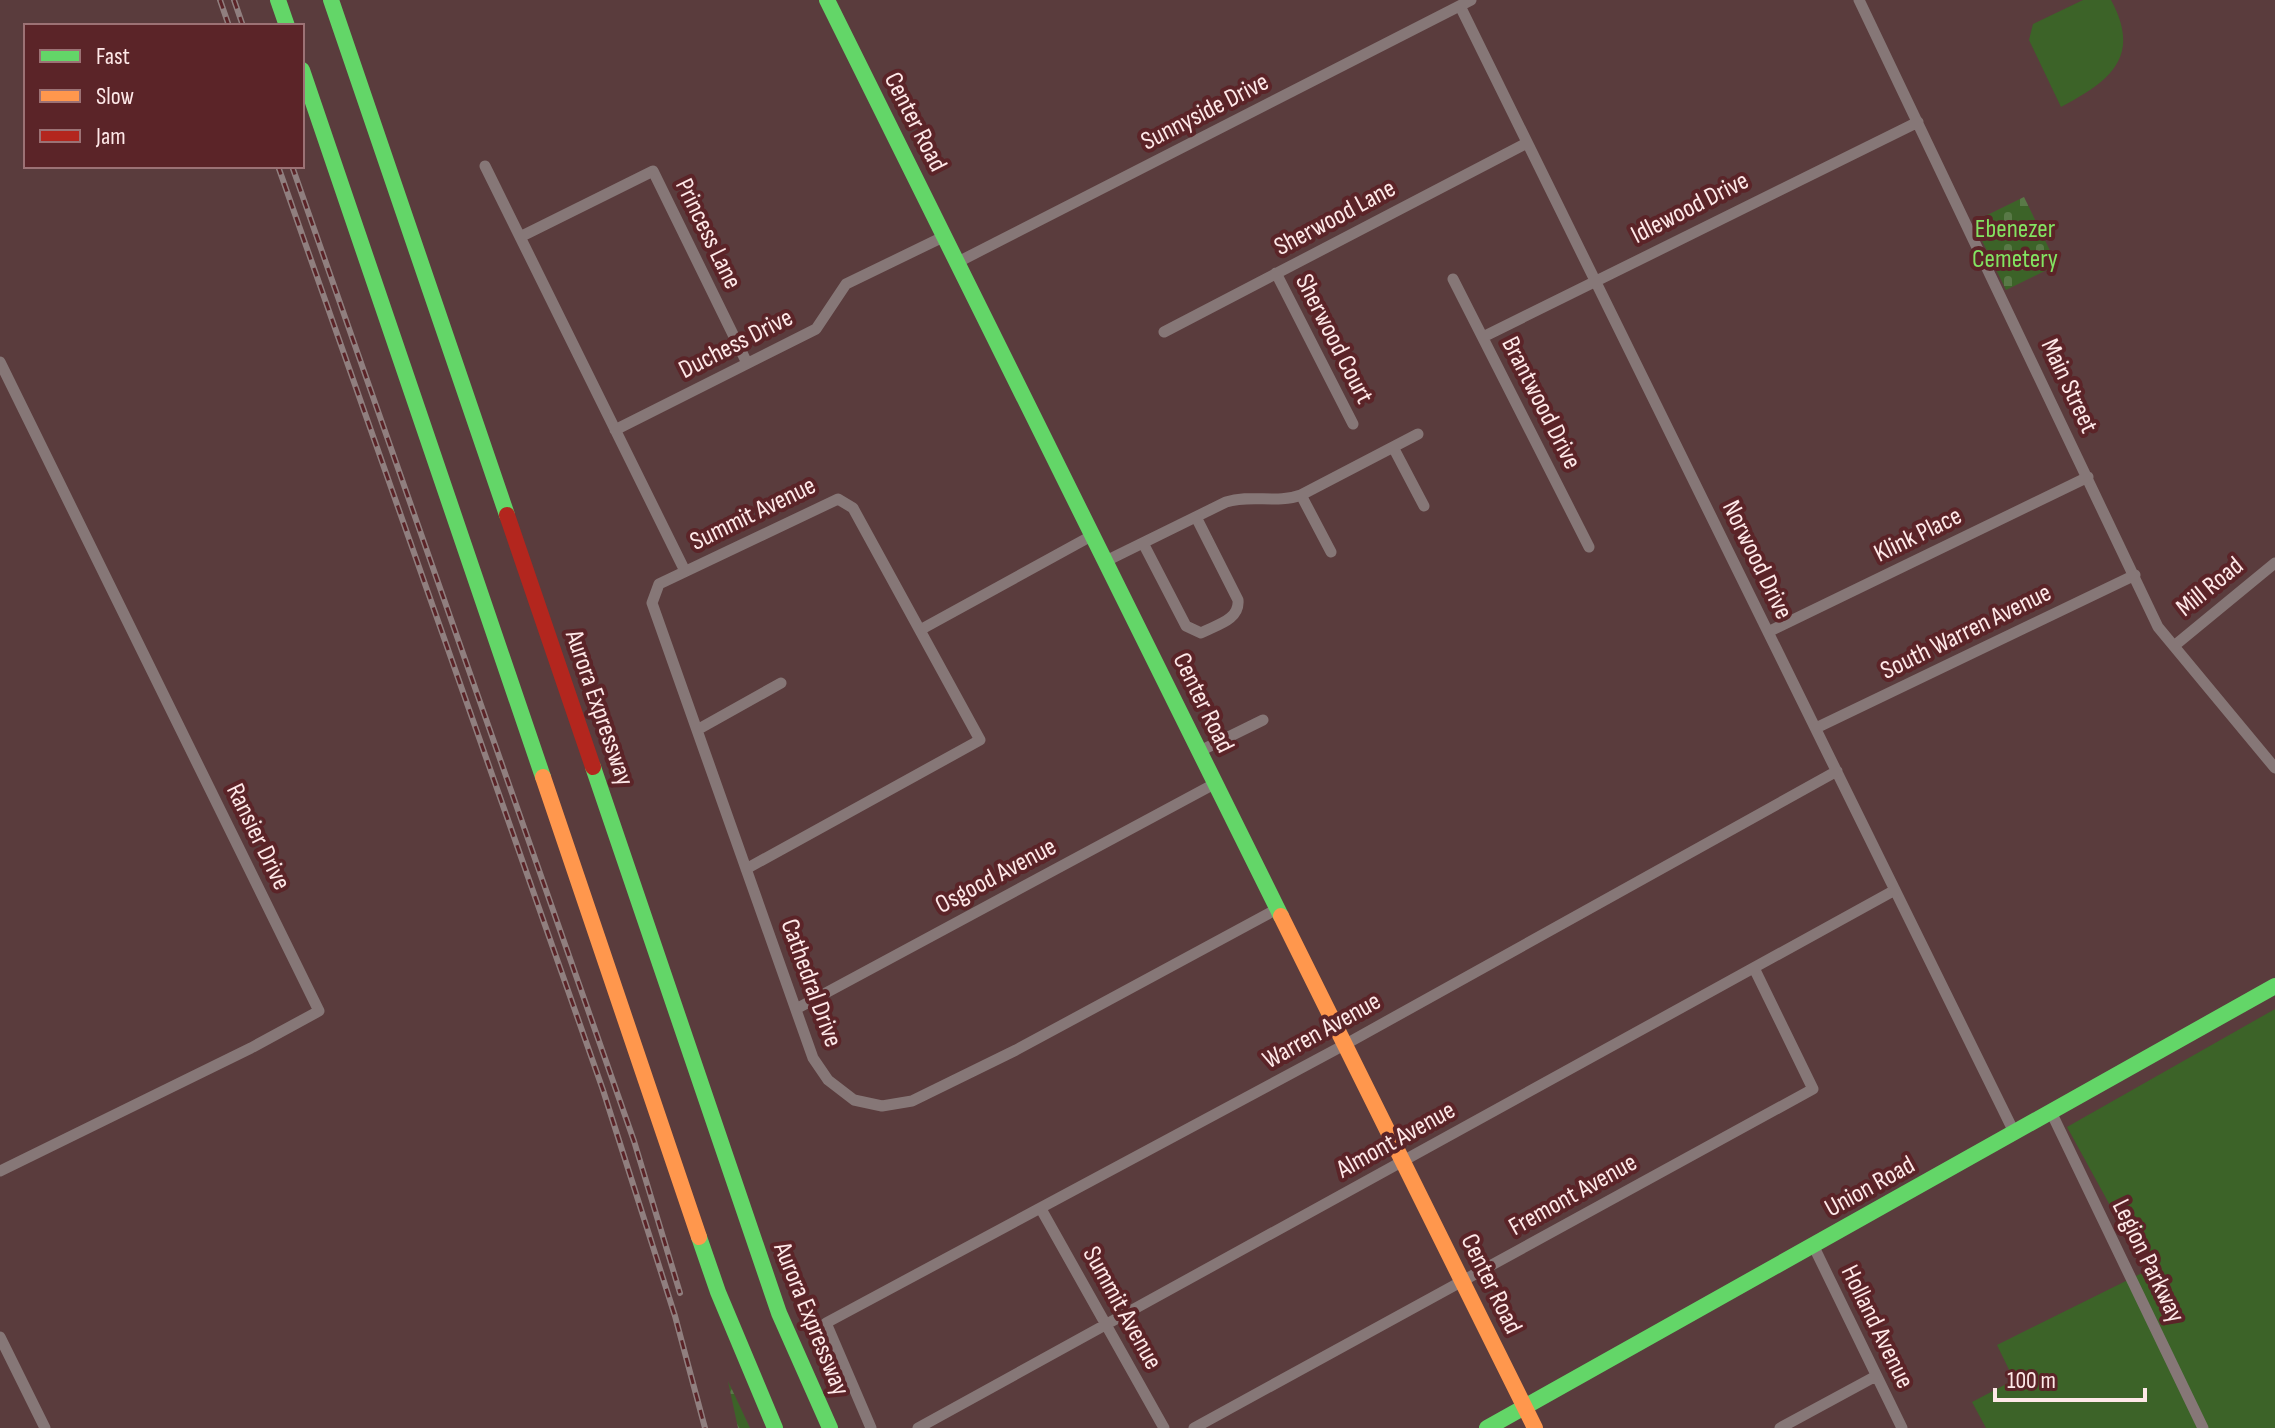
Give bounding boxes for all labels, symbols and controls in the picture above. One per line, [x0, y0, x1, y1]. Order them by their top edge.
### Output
legend [24, 24, 304, 168]
text: Fast [96, 42, 130, 71]
street label: Center Road [877, 67, 953, 177]
street label: Sunnyside Drive [1136, 67, 1274, 157]
text: Slow [96, 82, 134, 111]
text: Jam [95, 122, 126, 151]
street label: Idlewood Drive [1626, 165, 1754, 251]
street label: Sherwood Lane [1269, 173, 1401, 263]
street label: Princess Lane [668, 174, 748, 294]
park label: Ebenezer Cemetery [1972, 214, 2058, 275]
street label: Sherwood Court [1288, 269, 1380, 409]
street label: Duchess Drive [674, 302, 798, 386]
street label: Brantwood Drive [1494, 332, 1588, 474]
street label: Main Street [2034, 334, 2104, 438]
street label: Summit Avenue [685, 470, 821, 558]
street label: Norwood Drive [1715, 496, 1799, 624]
street label: Klink Place [1869, 501, 1967, 569]
street label: Mill Road [2170, 551, 2250, 623]
street label: South Warren Avenue [1876, 577, 2056, 687]
street label: Aurora Expressway [558, 625, 640, 790]
street label: Center Road [1166, 648, 1240, 758]
street label: Ransier Drive [219, 779, 297, 895]
street label: Osgood Avenue [930, 831, 1062, 921]
street label: Cathedral Drive [774, 915, 848, 1051]
street label: Warren Avenue [1258, 986, 1386, 1076]
street label: Almont Avenue [1330, 1095, 1461, 1186]
street label: Fremont Avenue [1503, 1147, 1643, 1243]
street label: Union Road [1820, 1150, 1920, 1224]
street label: Legion Parkway [2105, 1194, 2191, 1328]
street label: Center Road [1454, 1229, 1528, 1339]
street label: Aurora Expressway [766, 1237, 856, 1400]
street label: Summit Avenue [1076, 1241, 1168, 1375]
street label: Holland Avenue [1834, 1260, 1920, 1394]
scale bar [1995, 1352, 2145, 1402]
text: 100 m [2007, 1366, 2056, 1395]

